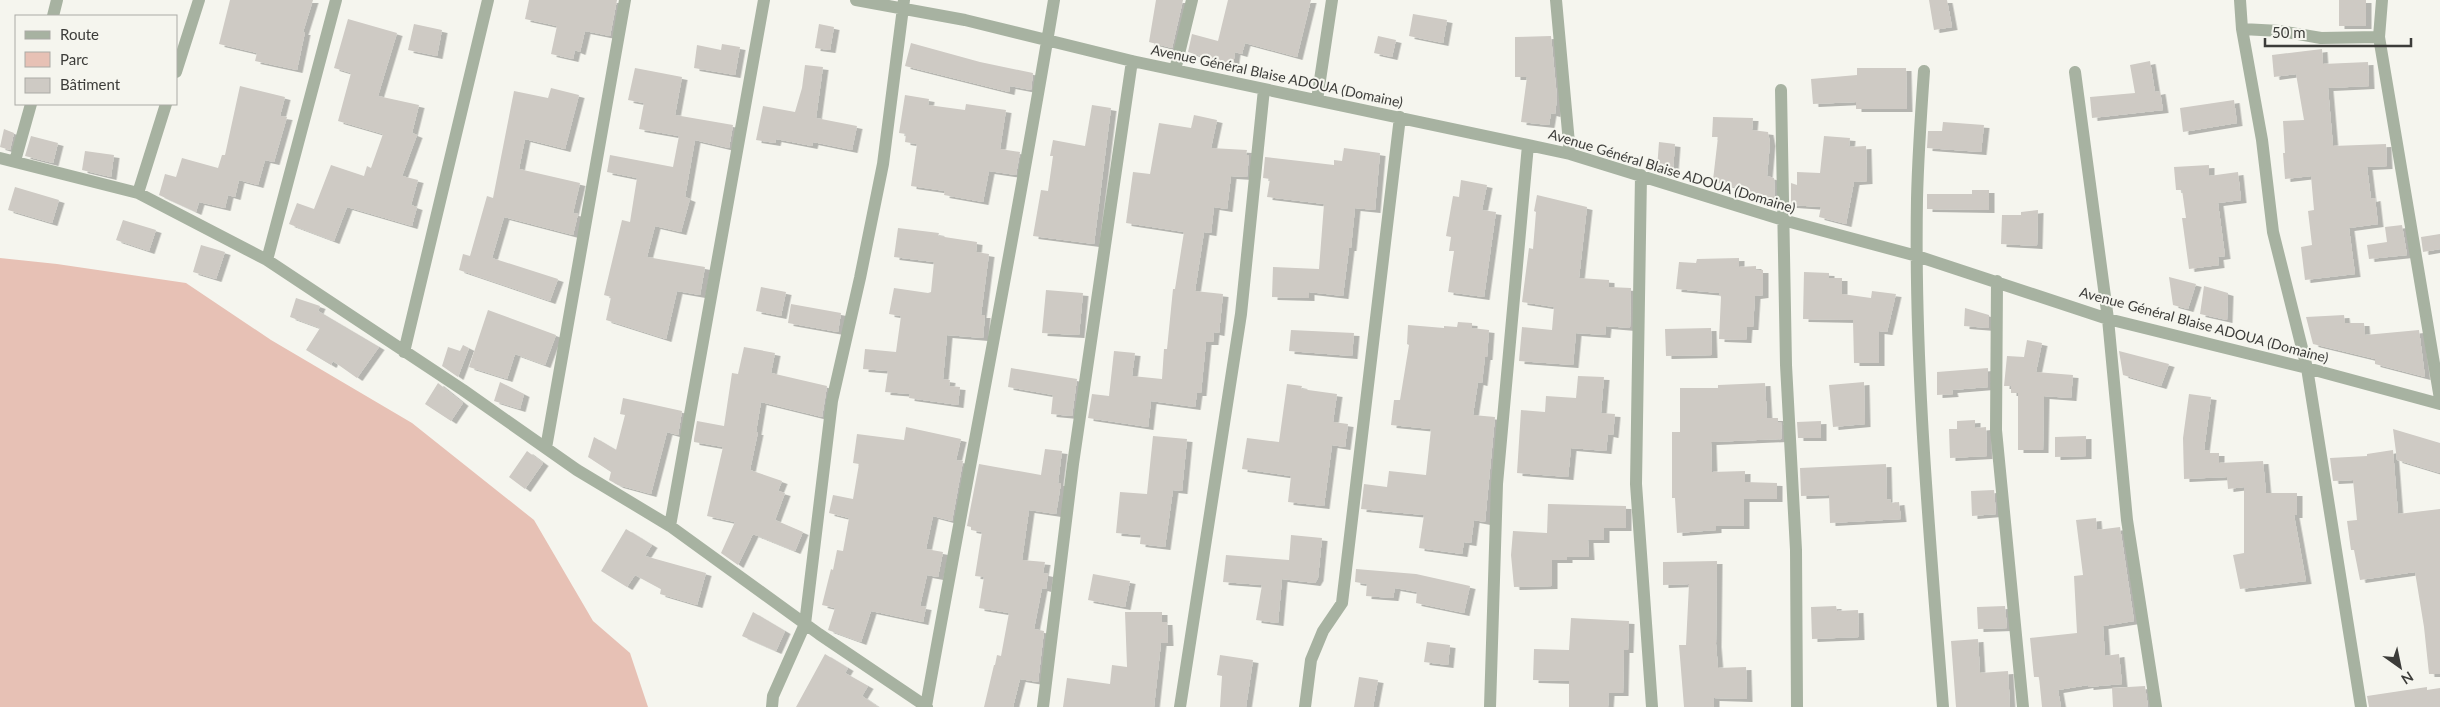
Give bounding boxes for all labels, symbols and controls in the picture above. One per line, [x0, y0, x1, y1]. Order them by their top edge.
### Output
legend [15, 15, 178, 105]
scale bar [2265, 15, 2411, 47]
text: 50 m [2272, 23, 2306, 41]
text: Route [60, 25, 99, 43]
street label: Avenue Général Blaise ADOUA (Domaine) [1150, 40, 1405, 111]
text: Parc [60, 50, 89, 68]
text: Bâtiment [60, 75, 121, 93]
street label: Avenue Général Blaise ADOUA (Domaine) [1547, 125, 1798, 216]
street label: Avenue Général Blaise ADOUA (Domaine) [2078, 283, 2331, 366]
north arrow [2375, 642, 2425, 692]
text: N [2398, 668, 2417, 688]

